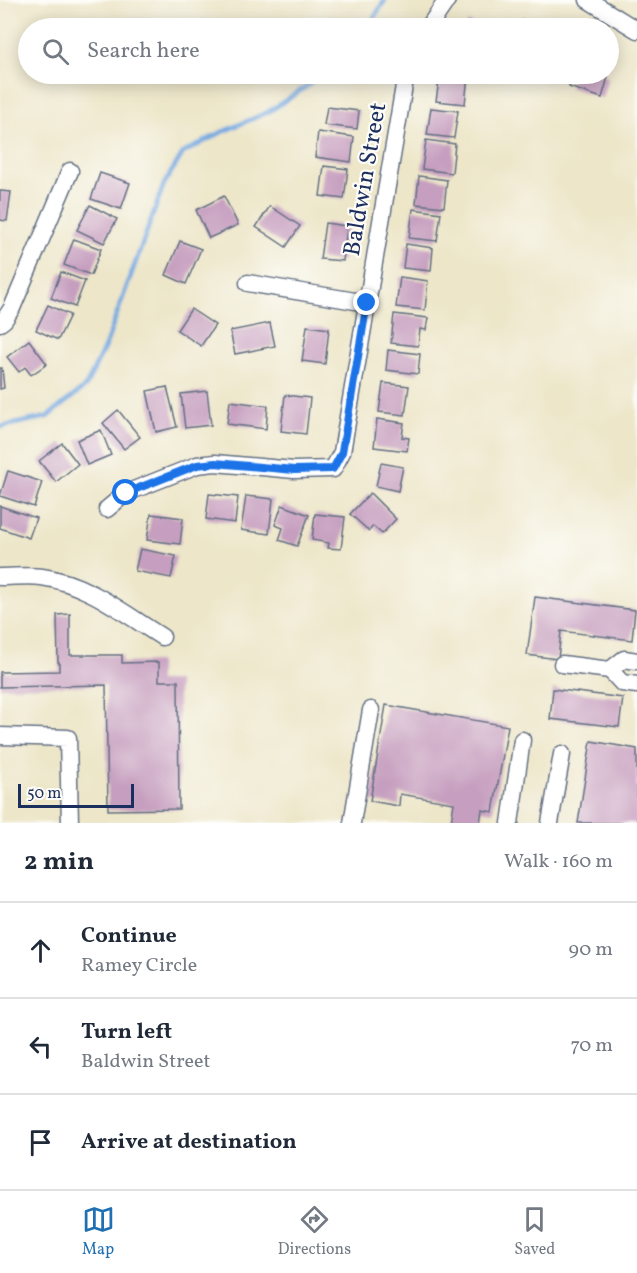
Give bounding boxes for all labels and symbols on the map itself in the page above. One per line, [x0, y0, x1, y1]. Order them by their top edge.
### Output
street label: Baldwin Street [336, 100, 396, 259]
route end [353, 289, 379, 315]
route start [112, 479, 138, 505]
scale bar [18, 781, 134, 808]

